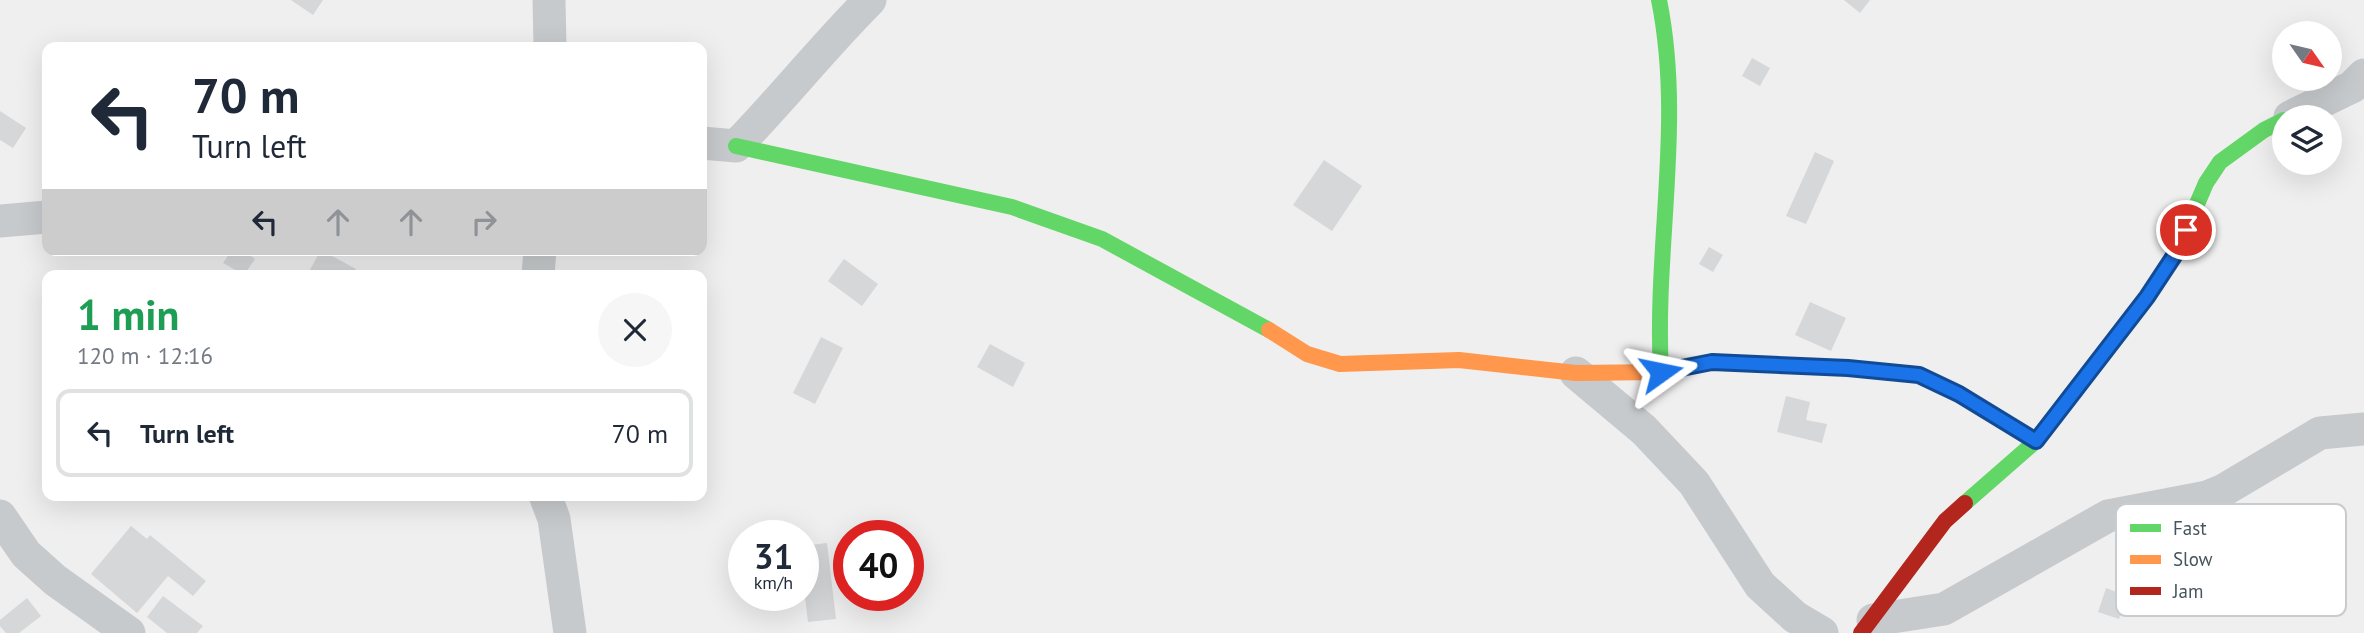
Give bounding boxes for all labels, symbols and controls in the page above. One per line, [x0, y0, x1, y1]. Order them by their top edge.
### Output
north arrow [2272, 21, 2342, 91]
map controls [2272, 21, 2342, 175]
text: 70 m [192, 63, 299, 127]
icon: left [77, 70, 168, 161]
button: layers [2272, 105, 2342, 175]
text: Turn left [192, 125, 307, 167]
pin [2156, 200, 2216, 260]
icon: left [246, 203, 284, 241]
icon: ahead [319, 203, 357, 241]
icon: ahead [392, 203, 430, 241]
icon: right [465, 203, 503, 241]
icon: arrive [2167, 211, 2205, 249]
text: 1 min [77, 287, 179, 342]
button: close [598, 293, 672, 367]
position arrow [1624, 335, 1698, 409]
text: 120 m · 12:16 [77, 341, 213, 370]
icon: left [81, 414, 119, 452]
text: Turn left [140, 417, 234, 450]
text: 70 m [612, 417, 668, 450]
legend [2116, 504, 2346, 616]
text: Fast [2173, 516, 2207, 540]
speed limit sign: 40 [833, 520, 924, 611]
text: 31 [754, 533, 793, 579]
text: Slow [2173, 547, 2213, 571]
text: km/h [754, 571, 793, 594]
text: Jam [2172, 579, 2203, 603]

